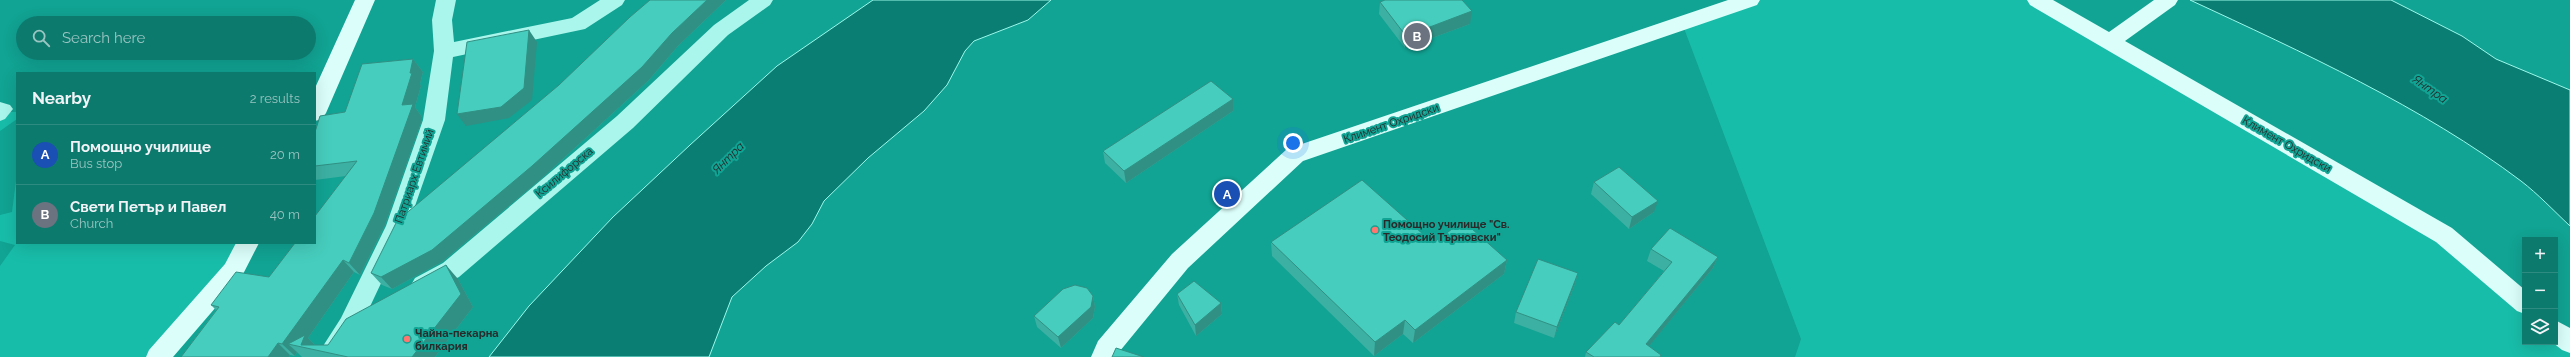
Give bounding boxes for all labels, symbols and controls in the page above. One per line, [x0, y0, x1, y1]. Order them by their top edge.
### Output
search box [16, 16, 316, 60]
pin: B [1404, 21, 1430, 51]
icon: search [30, 27, 52, 49]
text: Search here [62, 29, 145, 47]
water label: Янтра [2410, 72, 2450, 106]
text: Nearby [32, 88, 91, 108]
text: 2 results [250, 91, 300, 106]
street label: Климент Охридски [1342, 101, 1441, 146]
street label: Климент Охридски [2240, 114, 2333, 175]
street label: Патриарх Евтимий [392, 127, 437, 225]
your location [1283, 133, 1303, 153]
text: Помощно училище [70, 138, 211, 156]
water label: Янтра [709, 139, 747, 177]
street label: Ксилифорска [533, 145, 596, 200]
text: A [41, 147, 49, 162]
text: 20 m [270, 147, 300, 162]
text: Bus stop [70, 156, 122, 171]
pin: A [1214, 179, 1240, 209]
text: Свети Петър и Павел [70, 198, 226, 216]
text: B [41, 207, 49, 222]
text: 40 m [270, 207, 300, 222]
text: Church [70, 216, 113, 231]
place label: Помощно училище "Св. Теодосий Търновски" [1383, 218, 1509, 244]
marker: Помощно училище "Св. Теодосий Търновски" [1370, 225, 1380, 235]
map controls [2522, 237, 2558, 345]
button: + [2522, 237, 2558, 273]
button: − [2522, 273, 2558, 309]
button: layers [2522, 309, 2558, 345]
place label: Чайна-пекарна билкария [415, 327, 499, 353]
marker: Чайна-пекарна билкария [402, 334, 412, 344]

